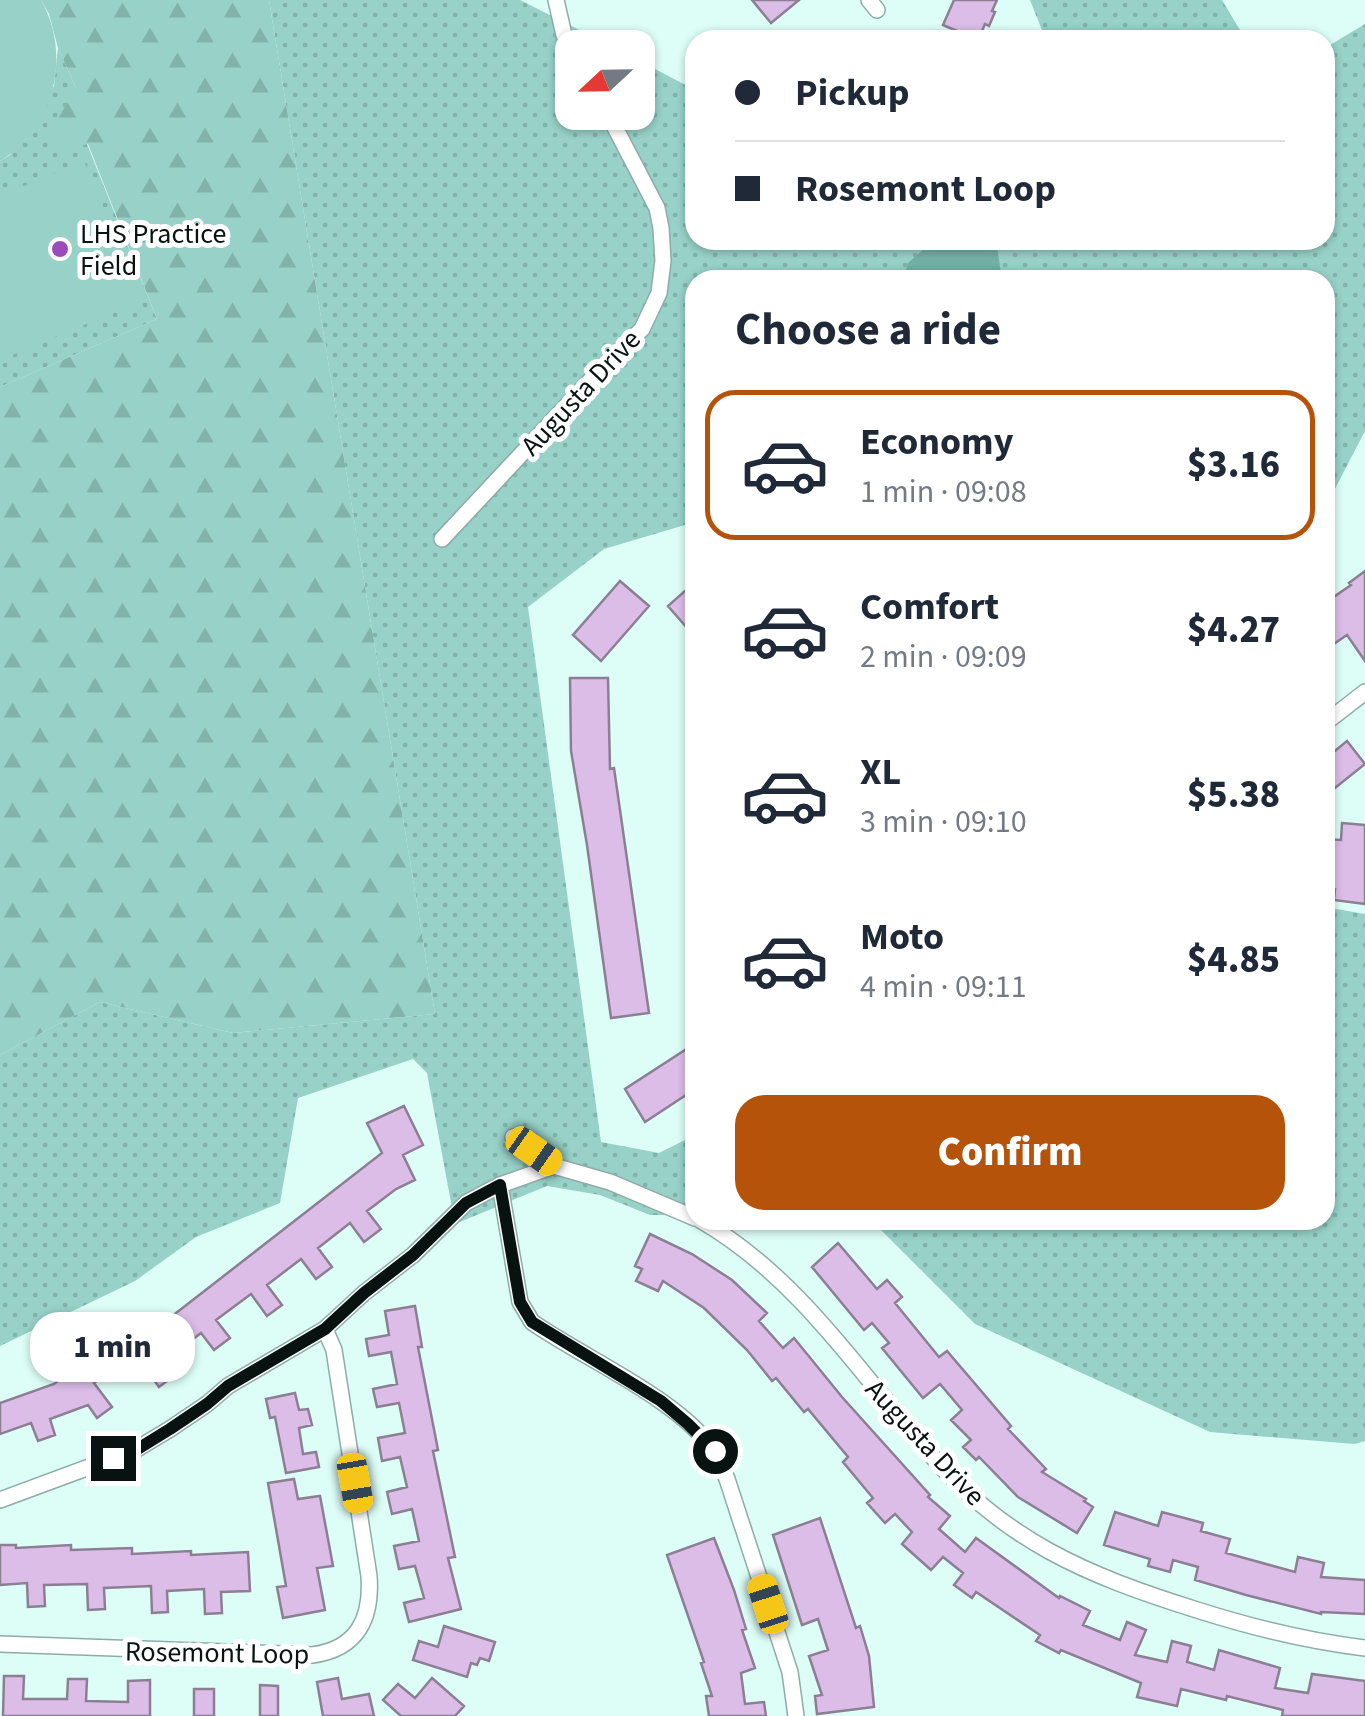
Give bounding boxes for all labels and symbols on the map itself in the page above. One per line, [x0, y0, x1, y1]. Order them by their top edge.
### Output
north arrow [555, 30, 655, 130]
place label: LHS Practice Field [80, 214, 226, 286]
marker: LHS Practice Field [49, 238, 71, 260]
street label: Augusta Drive [512, 321, 650, 465]
car [501, 1122, 567, 1180]
callout: 1 min [31, 1313, 196, 1383]
street label: Augusta Drive [856, 1371, 994, 1515]
route start [693, 1429, 738, 1474]
route end [91, 1436, 136, 1481]
car [335, 1451, 375, 1515]
car [744, 1571, 792, 1637]
street label: Rosemont Loop [124, 1631, 309, 1675]

